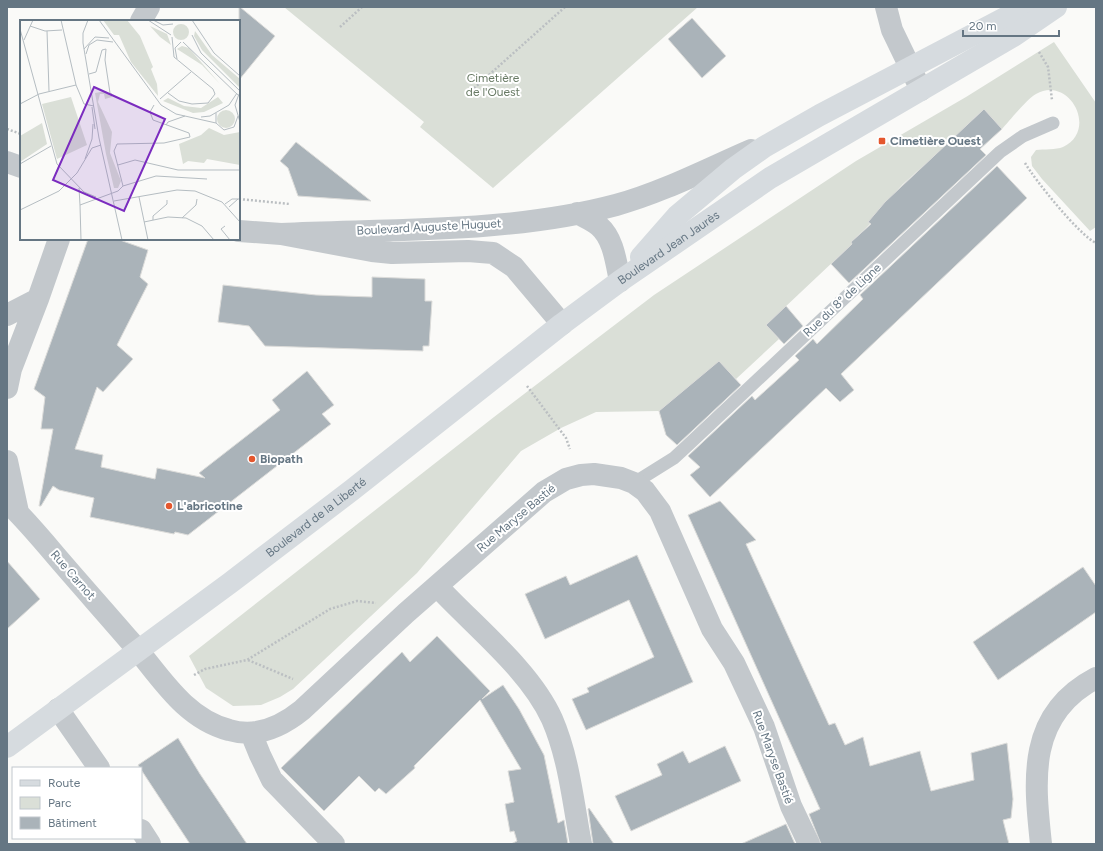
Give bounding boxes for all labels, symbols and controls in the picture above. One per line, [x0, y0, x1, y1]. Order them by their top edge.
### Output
scale bar [963, 12, 1059, 38]
text: 20 m [969, 19, 997, 33]
inset map [20, 20, 240, 240]
park label: Cimetière de l'Ouest [466, 71, 521, 99]
place label: Cimetière Ouest [890, 134, 981, 148]
marker: Cimetière Ouest [877, 136, 887, 146]
street label: Boulevard Jean Jaurès [615, 208, 722, 287]
street label: Boulevard Auguste Huguet [356, 216, 502, 238]
street label: Rue du 8° de Ligne [800, 260, 884, 340]
place label: Biopath [260, 452, 303, 466]
marker: Biopath [247, 454, 257, 464]
street label: Boulevard de la Liberté [263, 474, 369, 560]
street label: Rue Maryse Bastié [474, 481, 559, 555]
place label: L'abricotine [177, 499, 243, 513]
marker: L'abricotine [164, 501, 174, 511]
street label: Rue Carnot [48, 547, 99, 603]
street label: Rue Maryse Bastié [750, 708, 797, 806]
legend [12, 767, 142, 839]
text: Route [48, 776, 81, 790]
text: Parc [48, 796, 72, 810]
text: Bâtiment [48, 816, 97, 830]

